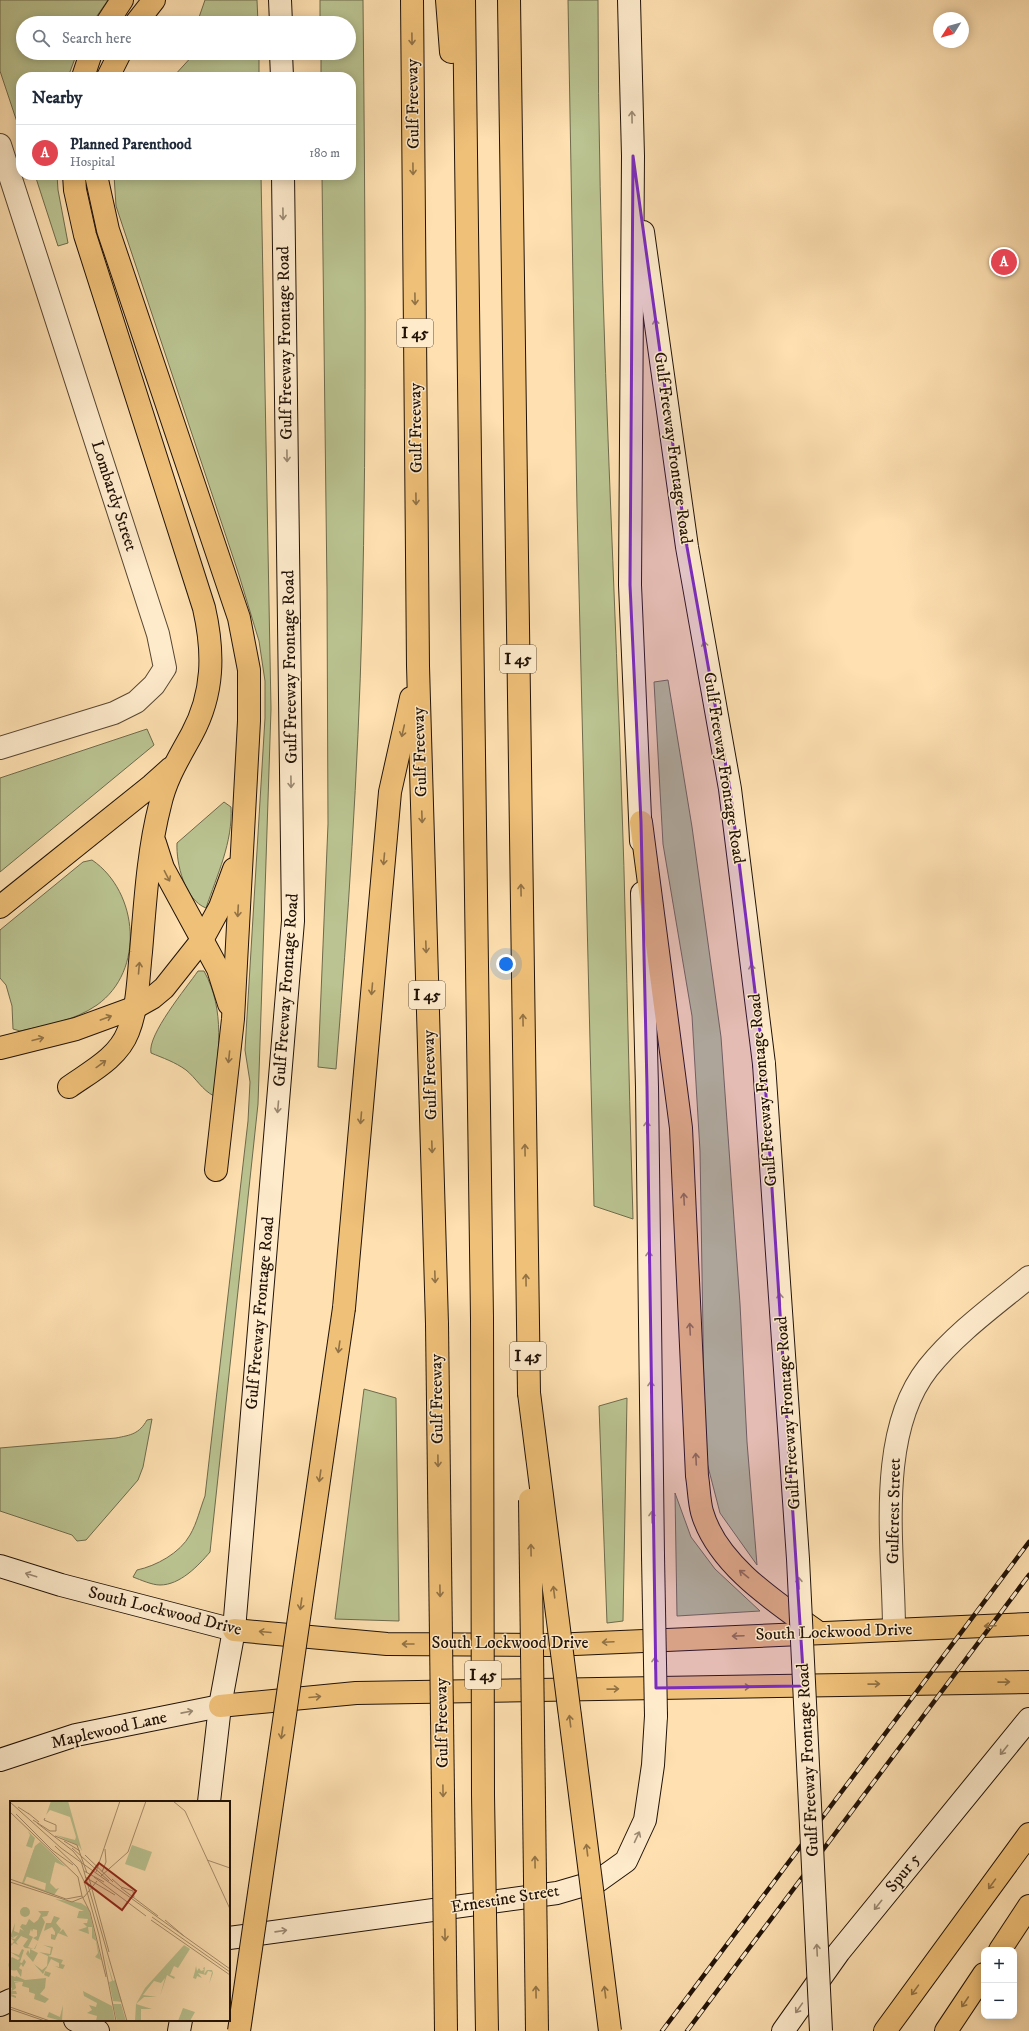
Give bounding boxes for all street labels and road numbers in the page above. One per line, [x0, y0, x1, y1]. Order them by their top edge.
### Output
street label: Gulf Freeway [401, 58, 425, 149]
street label: Gulf Freeway Frontage Road [272, 245, 298, 440]
road number: I 45 [397, 319, 433, 347]
street label: Gulf Freeway Frontage Road [649, 351, 697, 546]
street label: Gulf Freeway [404, 382, 428, 473]
street label: Lombardy Street [86, 438, 142, 555]
street label: Gulf Freeway Frontage Road [277, 569, 303, 764]
road number: I 45 [500, 645, 536, 673]
street label: Gulf Freeway Frontage Road [698, 671, 750, 866]
street label: Gulf Freeway [407, 706, 433, 798]
street label: Gulf Freeway Frontage Road [268, 892, 304, 1087]
road number: I 45 [409, 981, 445, 1009]
street label: Gulf Freeway Frontage Road [744, 992, 782, 1187]
street label: Gulf Freeway [417, 1029, 443, 1121]
street label: Gulf Freeway Frontage Road [241, 1215, 279, 1410]
street label: Gulf Freeway Frontage Road [770, 1315, 806, 1510]
road number: I 45 [510, 1342, 546, 1370]
street label: Gulf Freeway [425, 1353, 449, 1444]
street label: Gulfcrest Street [882, 1457, 906, 1564]
street label: South Lockwood Drive [86, 1581, 244, 1641]
street label: South Lockwood Drive [755, 1618, 913, 1646]
street label: South Lockwood Drive [431, 1632, 589, 1654]
road number: I 45 [465, 1661, 501, 1689]
street label: Gulf Freeway Frontage Road [792, 1662, 824, 1857]
street label: Gulf Freeway [430, 1677, 454, 1768]
street label: Maplewood Lane [49, 1706, 169, 1754]
street label: Spur 5 [881, 1849, 926, 1897]
street label: Ernestine Street [449, 1879, 561, 1918]

